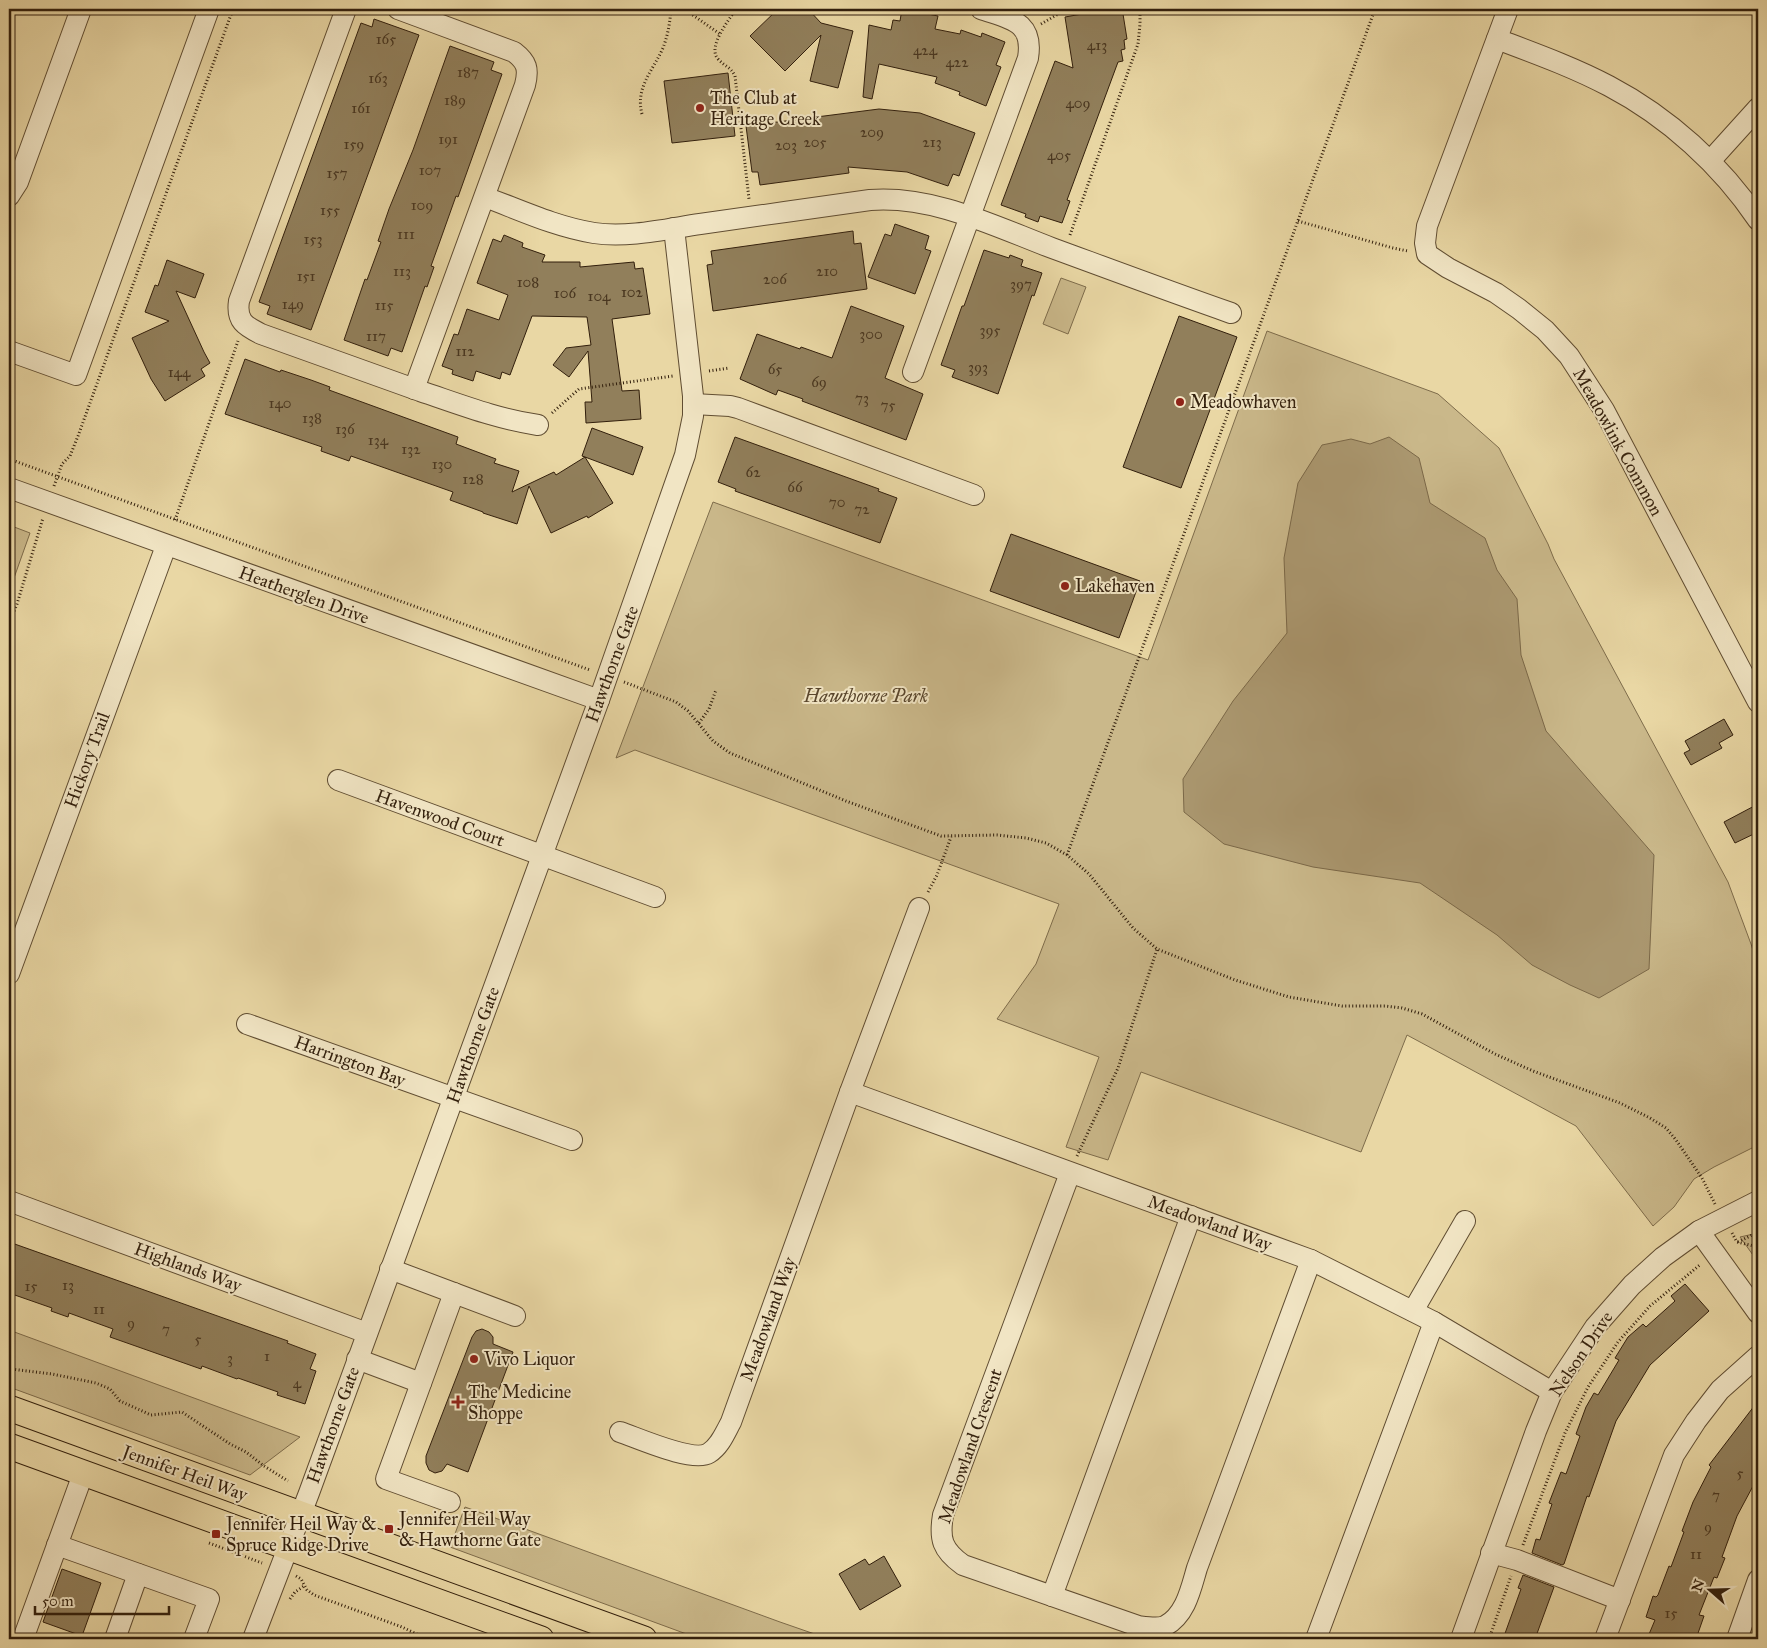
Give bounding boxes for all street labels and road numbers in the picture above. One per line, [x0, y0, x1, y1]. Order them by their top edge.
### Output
street label: Meadowlink Common [1568, 364, 1668, 520]
street label: Heatherglen Drive [236, 561, 372, 630]
street label: Hawthorne Gate [581, 603, 643, 725]
street label: Hickory Trail [59, 709, 115, 811]
street label: Havenwood Court [372, 784, 508, 852]
street label: Hawthorne Gate [442, 984, 504, 1106]
street label: Harrington Bay [291, 1031, 409, 1092]
street label: Meadowland Way [1145, 1190, 1276, 1256]
street label: Highlands Way [131, 1237, 245, 1298]
street label: Meadowland Way [735, 1253, 801, 1384]
street label: Nelson Drive [1544, 1307, 1618, 1401]
street label: Hawthorne Gate [302, 1364, 364, 1486]
street label: Meadowland Crescent [933, 1365, 1007, 1526]
street label: Jennifer Heil Way [117, 1439, 251, 1507]

